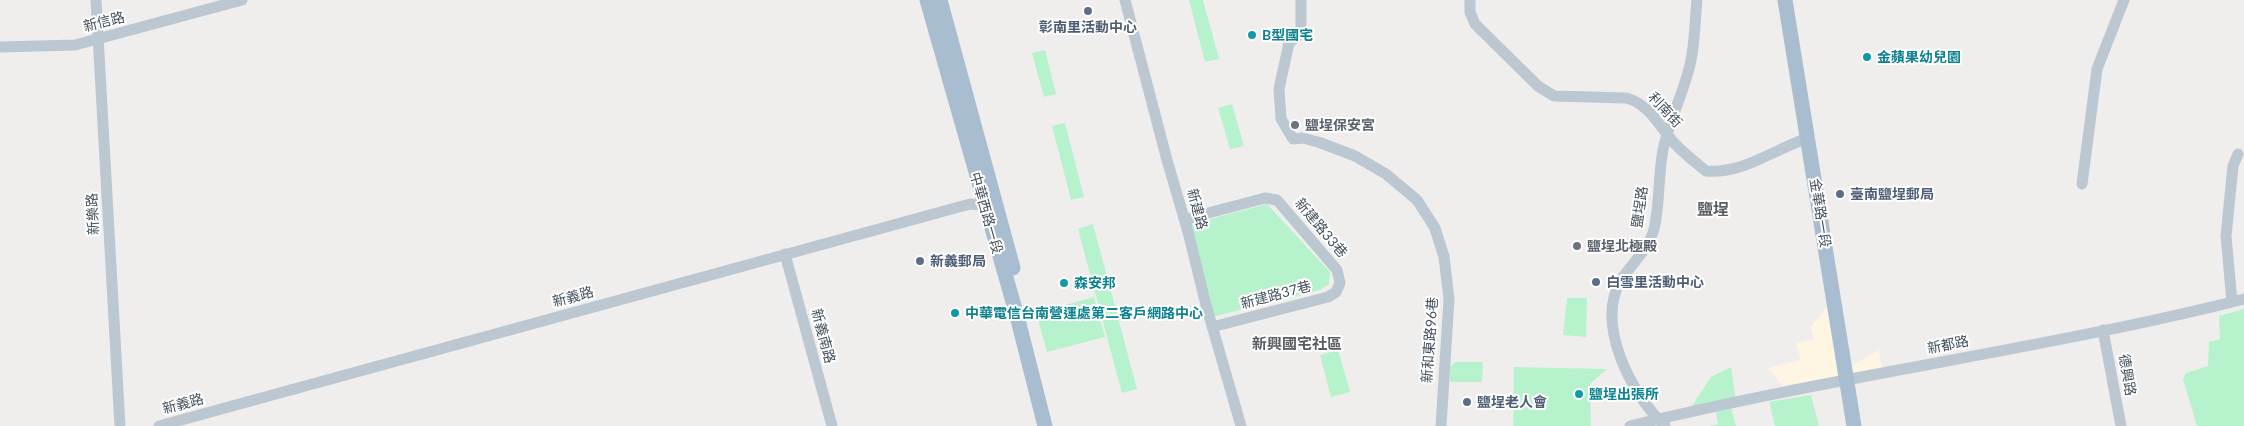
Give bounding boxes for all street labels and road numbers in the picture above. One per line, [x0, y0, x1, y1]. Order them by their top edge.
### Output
street label: 新信路 [82, 9, 126, 35]
street label: 利南街 [1645, 89, 1685, 131]
street label: 中華西路一段 [966, 170, 1006, 256]
street label: 金華路一段 [1806, 177, 1834, 249]
street label: 鹽埕路 [1629, 185, 1651, 229]
street label: 新建路 [1183, 187, 1211, 231]
street label: 新樂路 [84, 193, 102, 235]
street label: 新建路33巷 [1291, 195, 1351, 261]
street label: 新建路37巷 [1239, 278, 1313, 312]
street label: 新義路 [551, 283, 595, 311]
street label: 新和東路96巷 [1419, 296, 1441, 384]
street label: 新義南路 [808, 307, 838, 365]
street label: 新都路 [1926, 333, 1970, 357]
street label: 德興路 [2115, 353, 2139, 397]
street label: 新義路 [161, 390, 205, 418]

